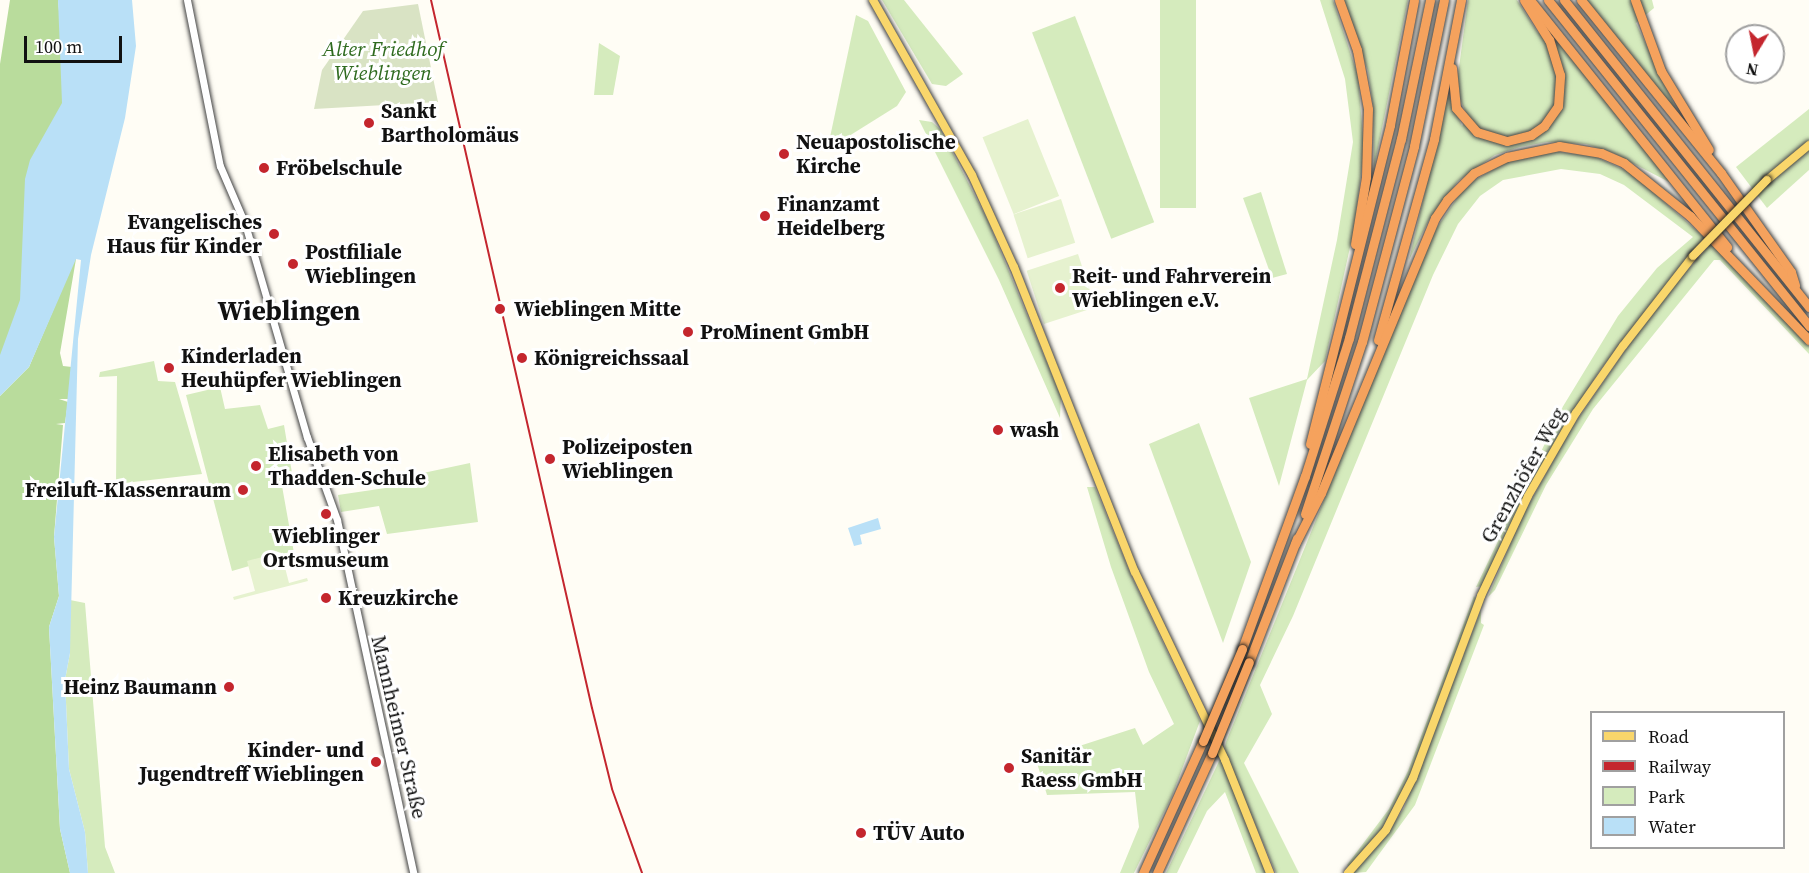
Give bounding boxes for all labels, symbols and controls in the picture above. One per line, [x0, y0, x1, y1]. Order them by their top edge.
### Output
scale bar [27, 24, 124, 62]
north arrow [1725, 24, 1785, 84]
text: 100 m [35, 34, 82, 59]
park label: Alter Friedhof Wieblingen [322, 36, 444, 86]
text: N [1745, 58, 1760, 82]
place label: Sankt Bartholomäus [381, 98, 519, 148]
marker: Sankt Bartholomäus [362, 116, 376, 130]
place label: Neuapostolische Kirche [796, 129, 956, 179]
marker: Neuapostolische Kirche [777, 147, 791, 161]
place label: Fröbelschule [276, 155, 402, 181]
marker: Fröbelschule [257, 161, 271, 175]
place label: Finanzamt Heidelberg [777, 191, 885, 241]
place label: Evangelisches Haus für Kinder [107, 209, 262, 259]
marker: Finanzamt Heidelberg [758, 209, 772, 223]
marker: Evangelisches Haus für Kinder [267, 227, 281, 241]
place label: Postfiliale Wieblingen [305, 239, 416, 289]
marker: Postfiliale Wieblingen [286, 257, 300, 271]
place label: Reit- und Fahrverein Wieblingen e.V. [1072, 263, 1272, 313]
marker: Reit- und Fahrverein Wieblingen e.V. [1053, 281, 1067, 295]
district label: Wieblingen [218, 295, 360, 327]
place label: Wieblingen Mitte [514, 296, 681, 322]
marker: Wieblingen Mitte [491, 300, 509, 318]
place label: ProMinent GmbH [700, 319, 869, 345]
marker: ProMinent GmbH [681, 325, 695, 339]
place label: Kinderladen Heuhüpfer Wieblingen [181, 343, 402, 393]
place label: Königreichssaal [534, 345, 689, 371]
marker: Königreichssaal [515, 351, 529, 365]
marker: Kinderladen Heuhüpfer Wieblingen [162, 361, 176, 375]
street label: Grenzhöfer Weg [1475, 402, 1571, 548]
place label: wash [1010, 417, 1059, 443]
marker: wash [991, 423, 1005, 437]
place label: Polizeiposten Wieblingen [562, 434, 693, 484]
place label: Elisabeth von Thadden-Schule [268, 441, 426, 491]
marker: Polizeiposten Wieblingen [543, 452, 557, 466]
marker: Elisabeth von Thadden-Schule [249, 459, 263, 473]
place label: Freiluft-Klassenraum [25, 477, 231, 503]
marker: Freiluft-Klassenraum [236, 483, 250, 497]
marker: Wieblinger Ortsmuseum [319, 507, 333, 521]
place label: Wieblinger Ortsmuseum [263, 523, 389, 573]
place label: Kreuzkirche [338, 585, 458, 611]
marker: Kreuzkirche [319, 591, 333, 605]
street label: Mannheimer Straße [366, 633, 432, 821]
place label: Heinz Baumann [64, 674, 217, 700]
marker: Heinz Baumann [222, 680, 236, 694]
legend [1590, 711, 1785, 849]
text: Road [1648, 724, 1689, 749]
place label: Kinder- und Jugendtreff Wieblingen [139, 737, 364, 787]
place label: Sanitär Raess GmbH [1021, 743, 1143, 793]
text: Railway [1648, 754, 1711, 779]
marker: Kinder- und Jugendtreff Wieblingen [369, 755, 383, 769]
marker: Sanitär Raess GmbH [1002, 761, 1016, 775]
text: Park [1648, 784, 1685, 809]
text: Water [1648, 814, 1696, 839]
place label: TÜV Auto [873, 820, 965, 846]
marker: TÜV Auto [854, 826, 868, 840]

